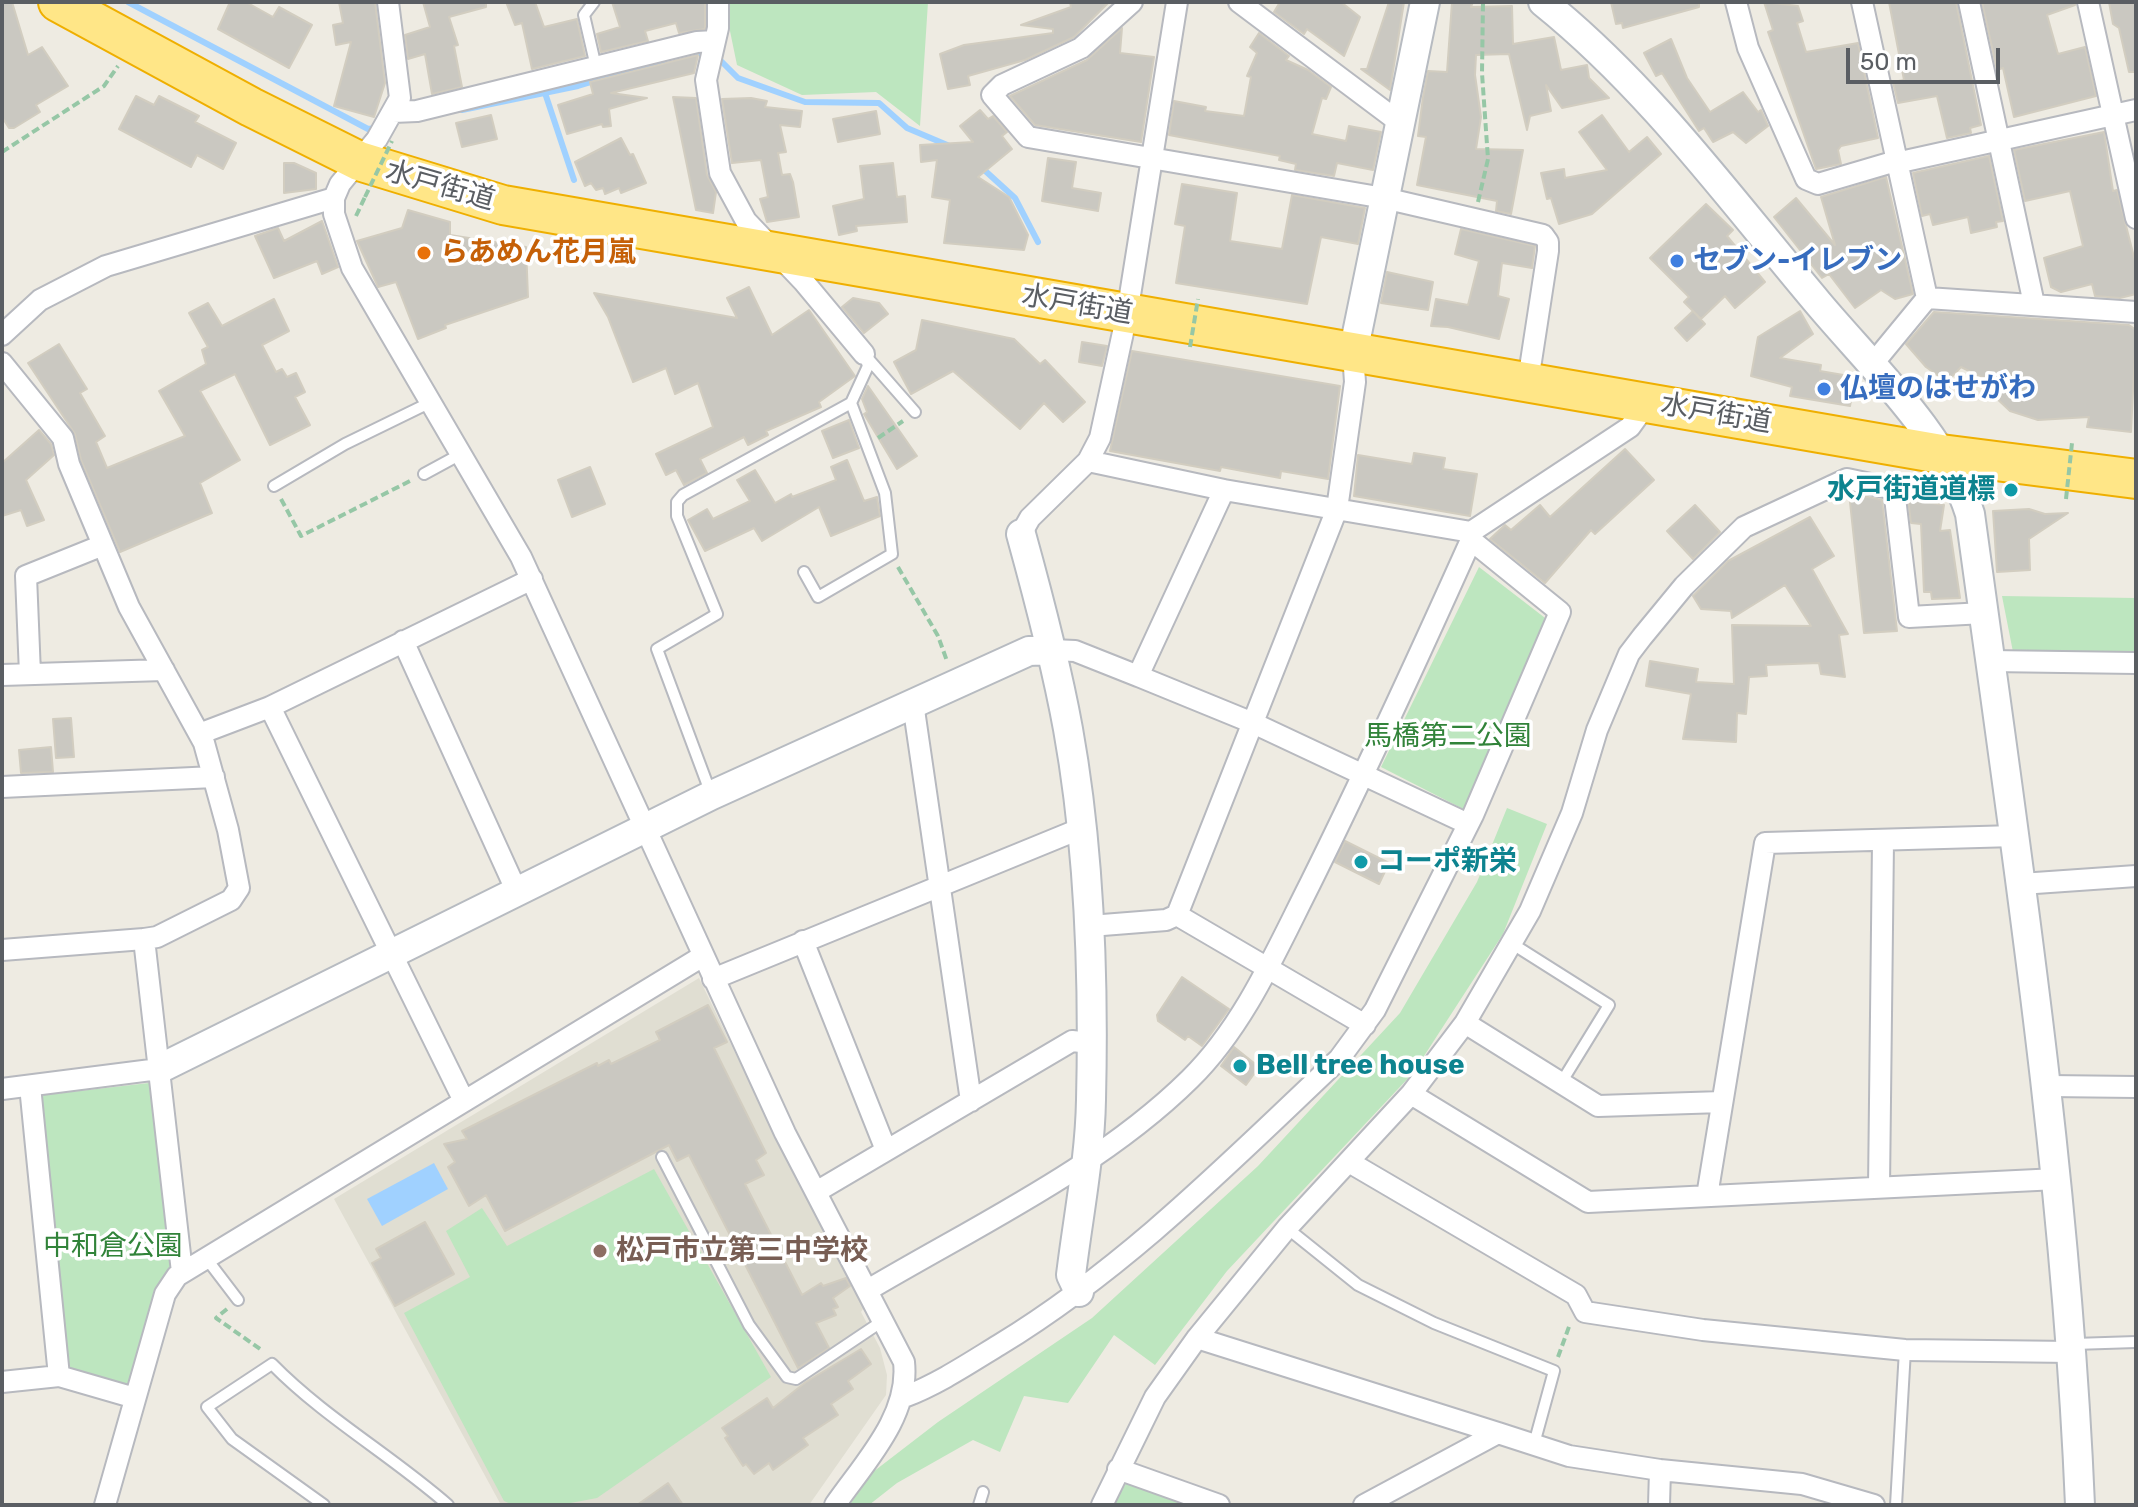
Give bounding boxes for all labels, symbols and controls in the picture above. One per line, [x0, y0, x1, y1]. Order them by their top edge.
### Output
scale bar [1850, 32, 2004, 82]
text: 50 m [1860, 48, 1917, 76]
street label: 水戸街道 [382, 154, 498, 218]
place label: らあめん花月嵐 [440, 236, 636, 270]
marker: らあめん花月嵐 [415, 244, 433, 262]
place label: セブン-イレブン [1693, 244, 1902, 278]
marker: セブン-イレブン [1668, 252, 1686, 270]
street label: 水戸街道 [1019, 279, 1135, 331]
place label: 仏壇のはせがわ [1840, 372, 2036, 406]
marker: 仏壇のはせがわ [1815, 380, 1833, 398]
street label: 水戸街道 [1658, 388, 1774, 440]
place label: 水戸街道道標 [1827, 473, 1995, 507]
marker: 水戸街道道標 [2002, 481, 2020, 499]
park label: 馬橋第二公園 [1364, 720, 1532, 754]
place label: コーポ新栄 [1377, 845, 1517, 879]
marker: コーポ新栄 [1352, 853, 1370, 871]
place label: Bell tree house [1256, 1049, 1465, 1083]
marker: Bell tree house [1231, 1057, 1249, 1075]
park label: 中和倉公園 [43, 1230, 183, 1264]
place label: 松戸市立第三中学校 [616, 1234, 868, 1268]
marker: 松戸市立第三中学校 [591, 1242, 609, 1260]

